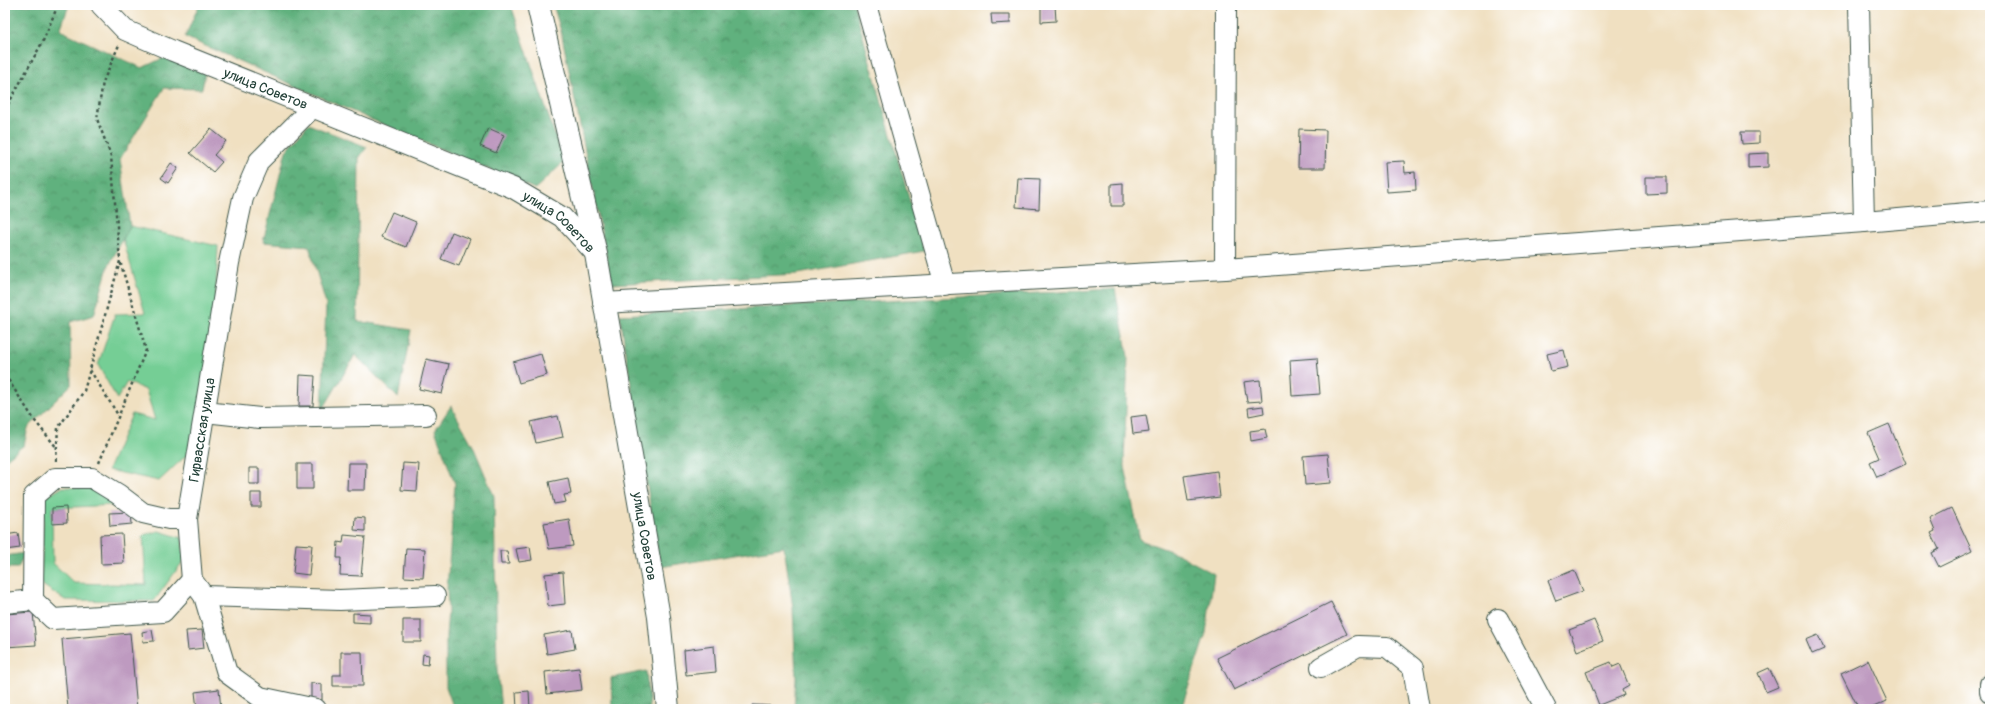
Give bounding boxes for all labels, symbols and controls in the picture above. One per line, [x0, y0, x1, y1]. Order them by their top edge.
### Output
street label: улица Советов [220, 63, 310, 113]
street label: улица Советов [519, 187, 599, 256]
street label: Гирвасская улица [185, 377, 219, 483]
street label: улица Советов [629, 490, 661, 582]

